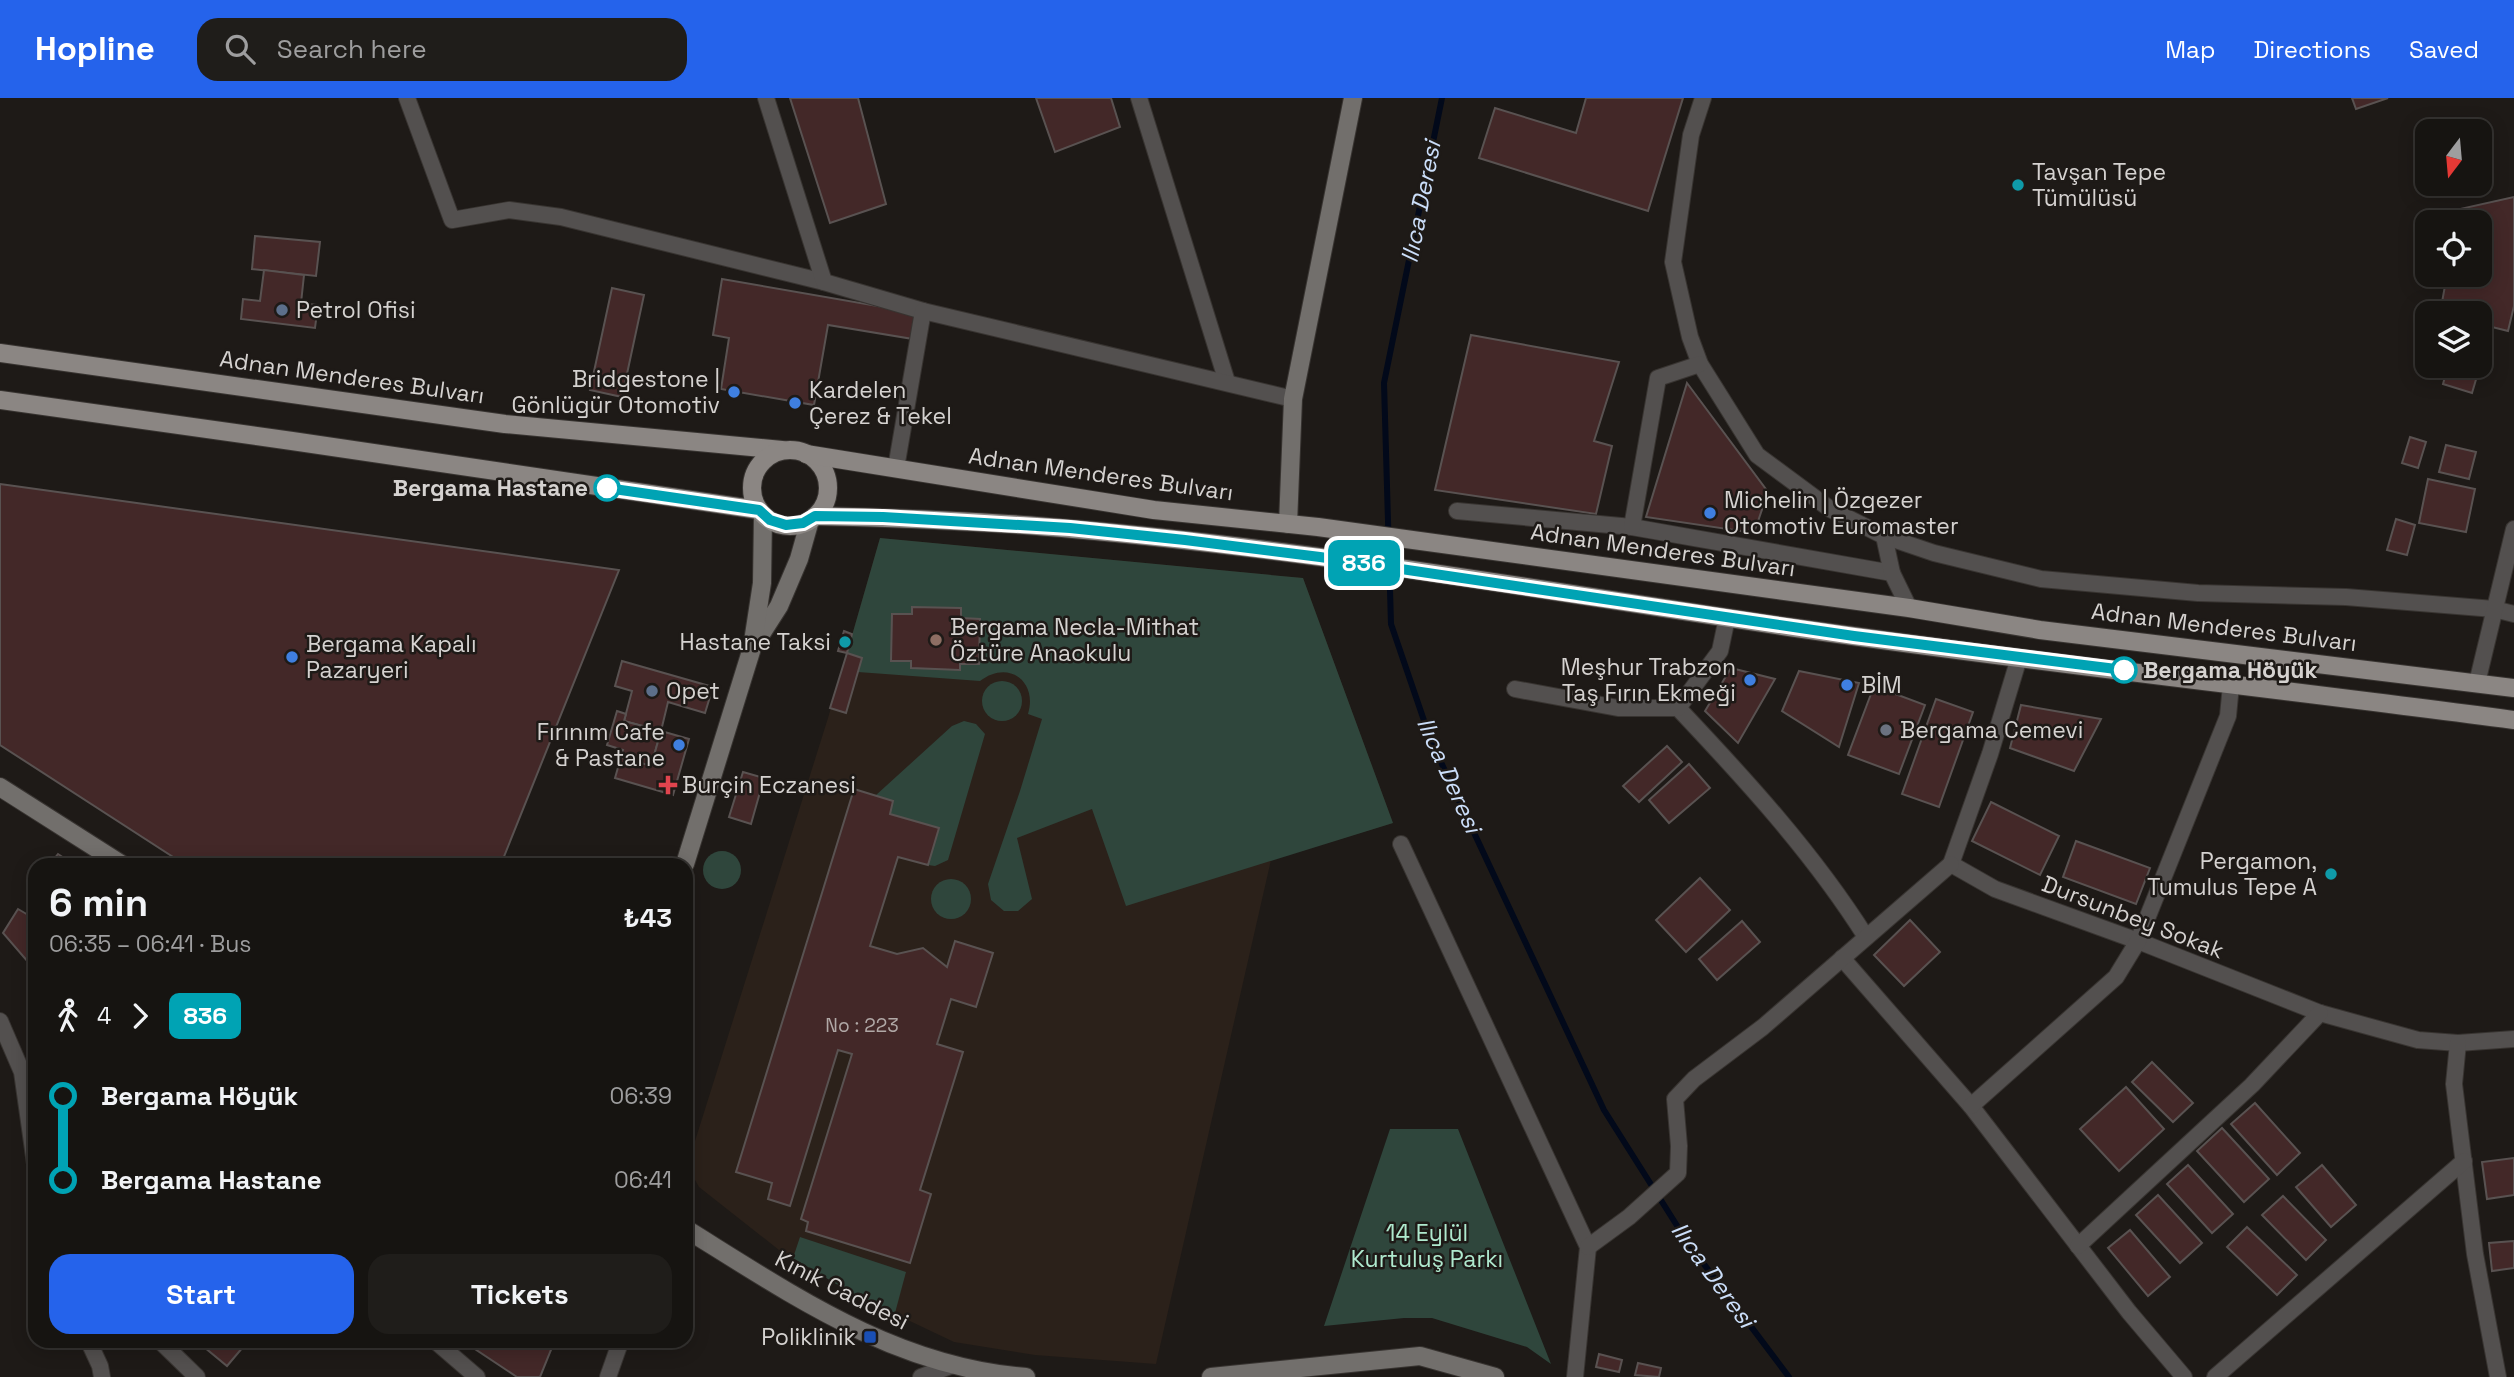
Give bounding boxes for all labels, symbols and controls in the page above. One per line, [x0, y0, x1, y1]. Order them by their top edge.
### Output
search box [197, 18, 687, 81]
text: Hopline [35, 28, 155, 70]
icon: search [221, 30, 259, 68]
text: Search here [277, 32, 427, 66]
text: Map [2165, 34, 2215, 65]
text: Directions [2253, 34, 2371, 65]
text: Saved [2409, 34, 2479, 65]
north arrow [2415, 119, 2492, 196]
map controls [2415, 119, 2492, 378]
water label: Ilıca Deresi [1394, 135, 1448, 265]
place label: Tavşan Tepe Tümülüsü [2032, 157, 2166, 213]
marker: Tavşan Tepe Tümülüsü [2010, 177, 2026, 193]
button: locate [2415, 210, 2492, 287]
place label: Petrol Ofisi [296, 295, 416, 325]
button: layers [2415, 301, 2492, 378]
marker: Petrol Ofisi [274, 302, 290, 318]
street label: Adnan Menderes Bulvarı [218, 344, 486, 410]
place label: Bridgestone | Gönlügür Otomotiv [511, 364, 720, 420]
place label: Kardelen Çerez & Tekel [809, 375, 952, 431]
marker: Bridgestone | Gönlügür Otomotiv [726, 384, 742, 400]
marker: Kardelen Çerez & Tekel [787, 395, 803, 411]
street label: Adnan Menderes Bulvarı [967, 441, 1235, 507]
place label: Bergama Hastane [393, 473, 588, 503]
marker: Bergama Hastane [594, 475, 620, 501]
place label: Michelin | Özgezer Otomotiv Euromaster [1724, 485, 1959, 541]
marker: Michelin | Özgezer Otomotiv Euromaster [1702, 505, 1718, 521]
street label: Adnan Menderes Bulvarı [1529, 517, 1797, 583]
line badge: 836 [1324, 540, 1404, 586]
text: 836 [1342, 547, 1386, 578]
street label: Adnan Menderes Bulvarı [2090, 596, 2358, 658]
place label: Bergama Necla-Mithat Öztüre Anaokulu [950, 612, 1199, 668]
place label: Hastane Taksi [680, 627, 831, 657]
place label: Bergama Kapalı Pazaryeri [306, 629, 477, 685]
marker: Bergama Necla-Mithat Öztüre Anaokulu [928, 632, 944, 648]
marker: Hastane Taksi [837, 634, 853, 650]
marker: Bergama Kapalı Pazaryeri [284, 649, 300, 665]
place label: Meşhur Trabzon Taş Fırın Ekmeği [1561, 652, 1736, 708]
place label: Bergama Höyük [2143, 655, 2317, 685]
marker: Bergama Höyük [2111, 657, 2137, 683]
place label: BİM [1861, 670, 1902, 700]
marker: Meşhur Trabzon Taş Fırın Ekmeği [1742, 672, 1758, 688]
place label: Opet [666, 676, 720, 706]
marker: BİM [1839, 677, 1855, 693]
marker: Opet [644, 683, 660, 699]
water label: Ilıca Deresi [1410, 712, 1490, 840]
place label: Bergama Cemevi [1900, 715, 2083, 745]
place label: Fırınım Cafe & Pastane [537, 717, 665, 773]
marker: Bergama Cemevi [1878, 722, 1894, 738]
marker: Fırınım Cafe & Pastane [671, 737, 687, 753]
place label: Burçin Eczanesi [682, 770, 856, 800]
marker: Burçin Eczanesi [660, 777, 676, 793]
place label: Pergamon, Tumulus Tepe A [2147, 846, 2317, 902]
marker: Pergamon, Tumulus Tepe A [2323, 866, 2339, 882]
street label: Dursunbey Sokak [2038, 869, 2228, 965]
text: 6 min [49, 879, 148, 927]
text: ₺43 [624, 901, 672, 935]
text: 06:35 – 06:41 · Bus [49, 929, 251, 959]
icon: walk [49, 997, 87, 1035]
icon: forward [121, 997, 159, 1035]
text: 836 [183, 1000, 227, 1031]
text: 4 [97, 1001, 111, 1031]
house number: No : 223 [825, 1013, 899, 1038]
text: Bergama Höyük [101, 1079, 298, 1113]
text: 06:39 [609, 1081, 672, 1111]
text: Bergama Hastane [101, 1163, 322, 1197]
text: 06:41 [614, 1165, 672, 1195]
water label: Ilıca Deresi [1665, 1216, 1764, 1336]
park label: 14 Eylül Kurtuluş Parkı [1351, 1218, 1503, 1274]
street label: Kınık Caddesi [770, 1243, 914, 1337]
button: Start [49, 1254, 354, 1334]
button: Tickets [368, 1254, 672, 1334]
place label: Poliklinik [761, 1322, 856, 1352]
marker: Poliklinik [862, 1329, 878, 1345]

